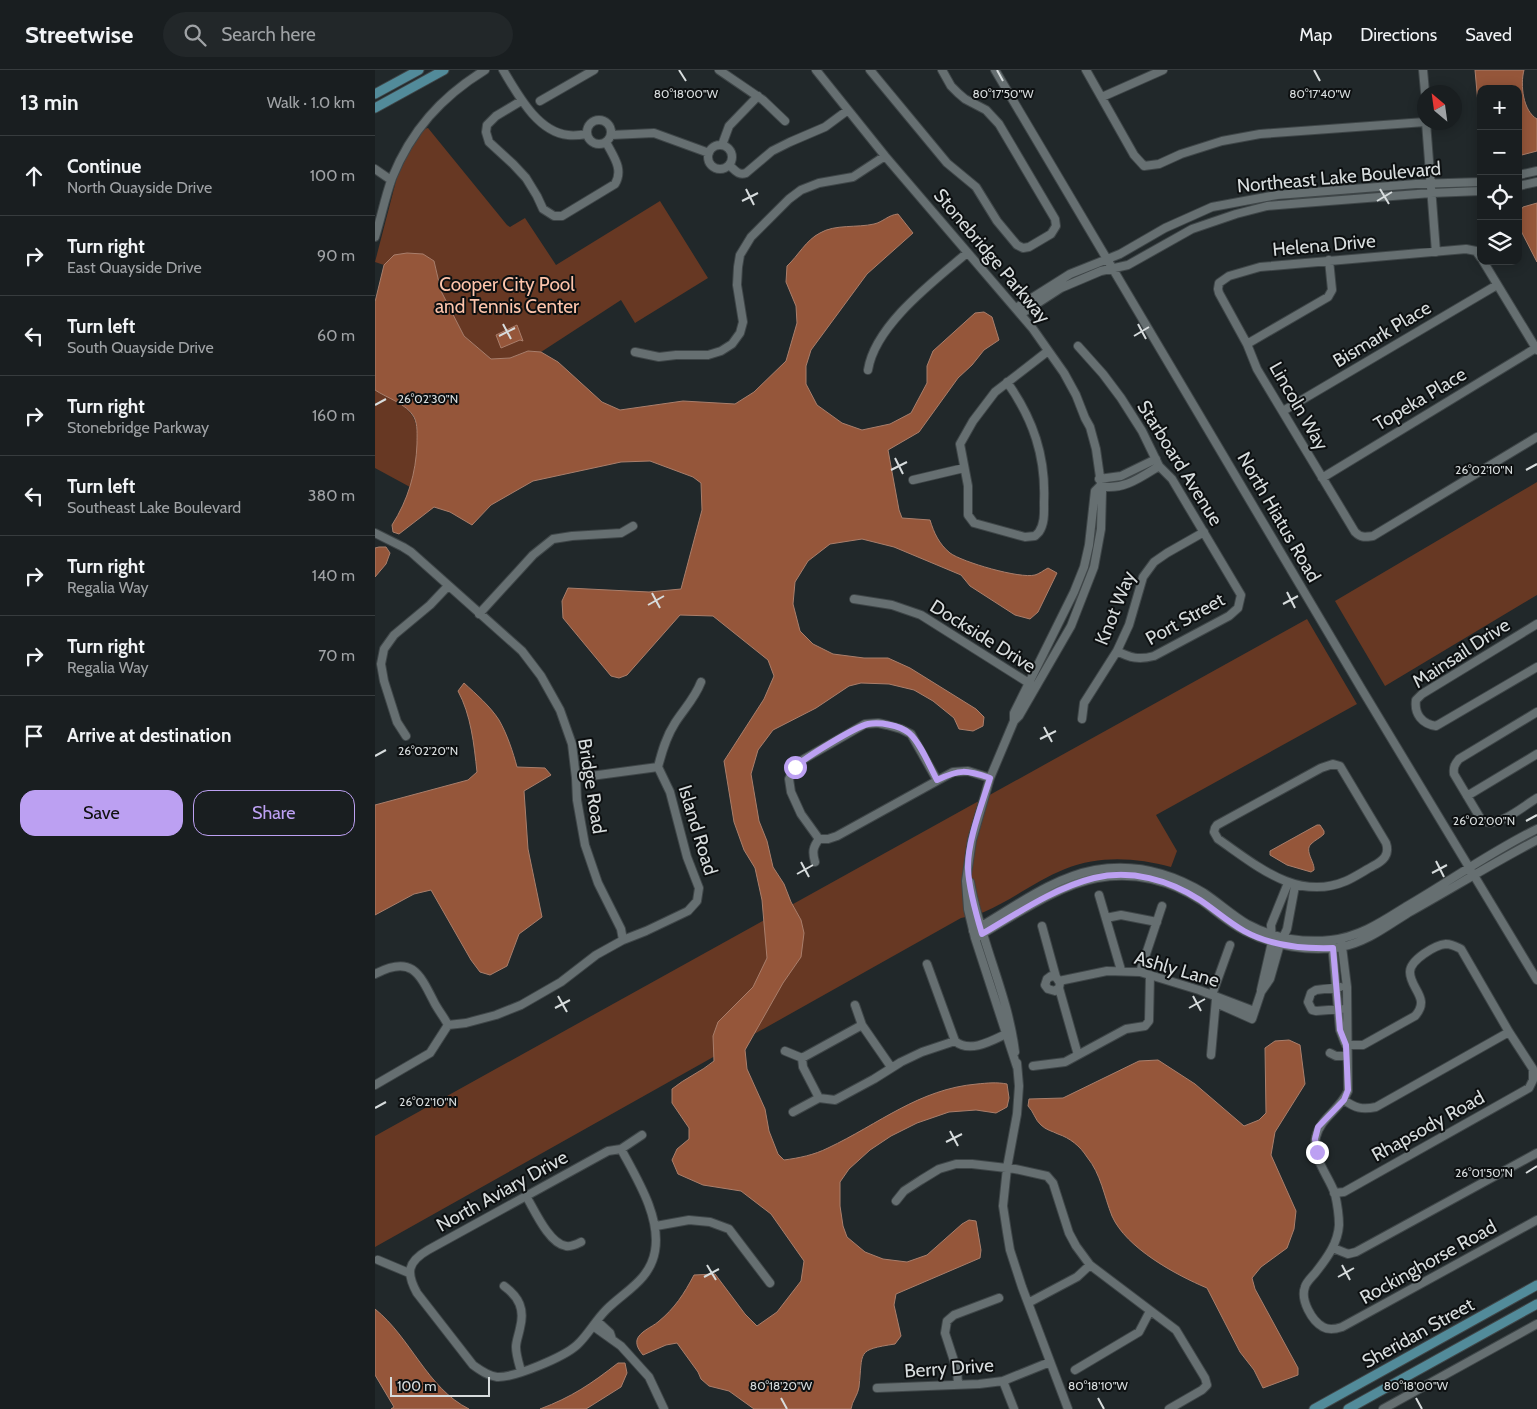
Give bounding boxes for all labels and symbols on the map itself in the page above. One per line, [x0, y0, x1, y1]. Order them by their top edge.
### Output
north arrow [1417, 85, 1462, 130]
text: 80°18'00"W [654, 86, 719, 101]
text: 80°17'50"W [972, 86, 1034, 101]
text: 80°17'40"W [1289, 86, 1351, 101]
street label: Northeast Lake Boulevard [1236, 157, 1442, 197]
street label: Stonebridge Parkway [929, 184, 1055, 328]
street label: Helena Drive [1271, 229, 1377, 261]
park label: Cooper City Pool and Tennis Center [435, 273, 579, 318]
street label: Bismark Place [1329, 296, 1435, 372]
street label: Lincoln Way [1265, 358, 1334, 455]
street label: Topeka Place [1370, 362, 1471, 436]
text: 26°02'30"N [398, 391, 458, 406]
street label: Starboard Avenue [1132, 396, 1228, 530]
street label: North Hiatus Road [1232, 448, 1326, 586]
text: 26°02'10"N [1455, 462, 1513, 477]
street label: Knot Way [1090, 567, 1140, 648]
street label: Port Street [1142, 588, 1229, 650]
street label: Dockside Drive [926, 594, 1040, 678]
street label: Mainsail Drive [1408, 613, 1514, 693]
street label: Bridge Road [573, 737, 611, 835]
text: 26°02'20"N [398, 743, 458, 758]
route start [784, 756, 807, 779]
street label: Island Road [673, 782, 723, 878]
text: 26°02'00"N [1453, 813, 1515, 828]
street label: Ashly Lane [1132, 946, 1222, 992]
street label: Rhapsody Road [1368, 1086, 1488, 1166]
text: 26°02'10"N [399, 1094, 457, 1109]
route end [1306, 1141, 1329, 1164]
street label: North Aviary Drive [432, 1145, 572, 1237]
text: 26°01'50"N [1455, 1165, 1513, 1180]
street label: Rockinghorse Road [1356, 1215, 1500, 1309]
street label: Sheridan Street [1358, 1292, 1479, 1373]
street label: Berry Drive [904, 1353, 995, 1383]
scale bar [390, 1374, 490, 1397]
text: 80°18'20"W [750, 1378, 813, 1393]
text: 80°18'10"W [1068, 1378, 1129, 1393]
text: 80°18'00"W [1384, 1378, 1449, 1393]

